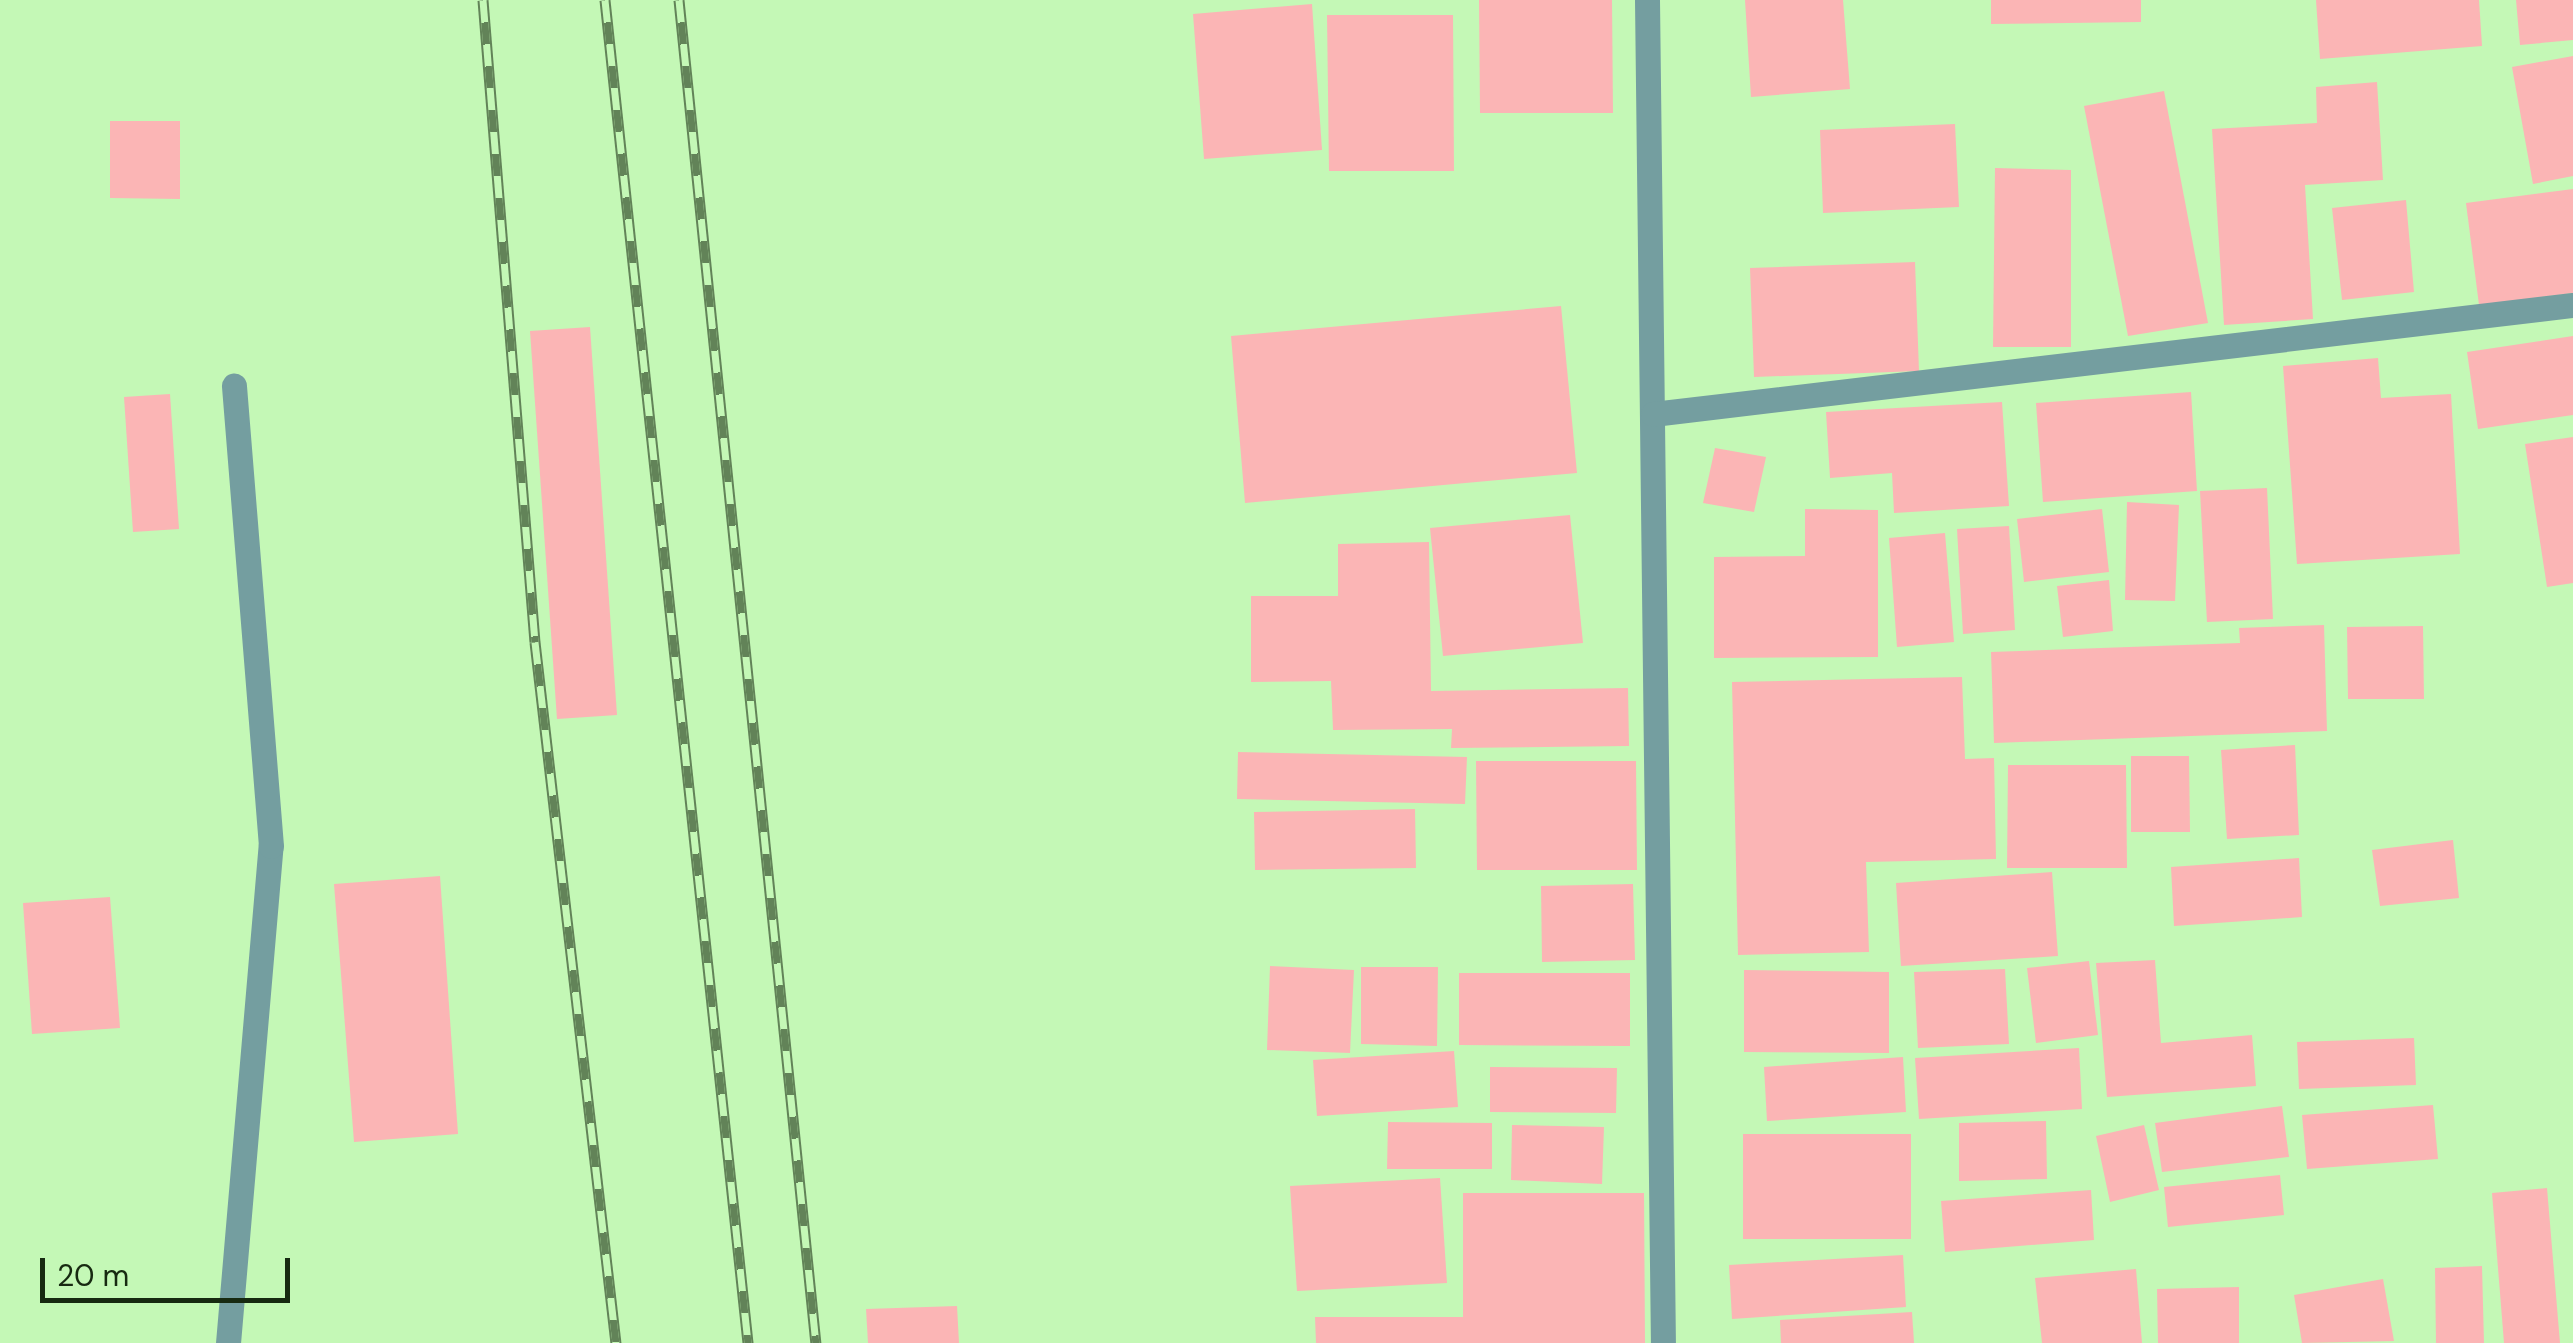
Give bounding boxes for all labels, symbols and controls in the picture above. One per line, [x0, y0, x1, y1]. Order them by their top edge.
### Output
scale bar [45, 1238, 295, 1300]
text: 20 m [57, 1256, 129, 1295]

